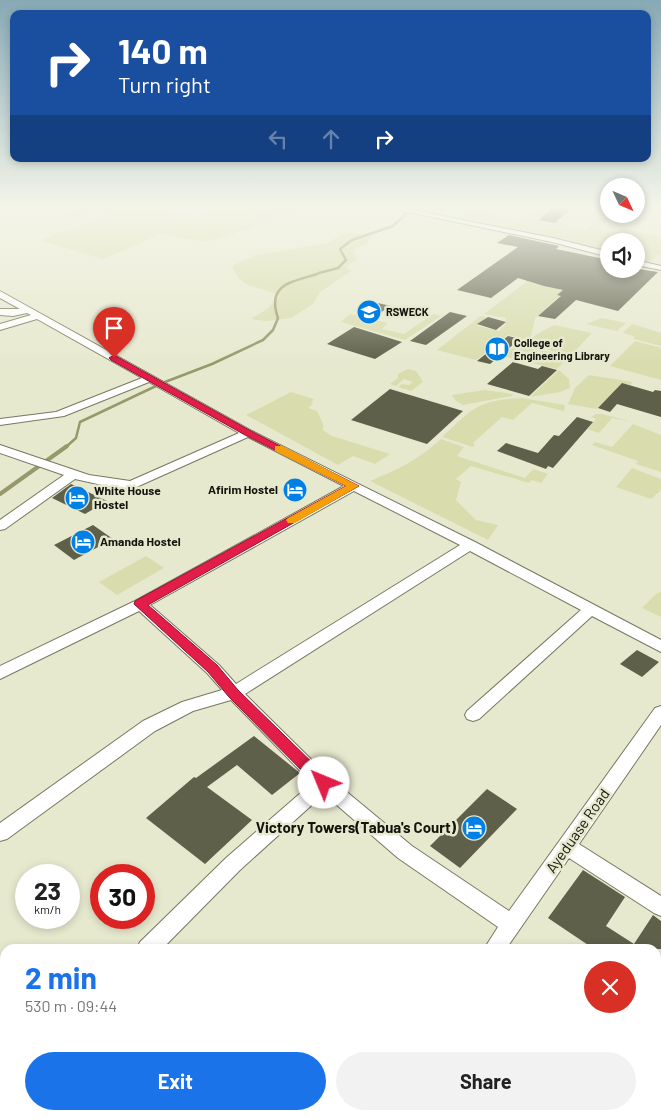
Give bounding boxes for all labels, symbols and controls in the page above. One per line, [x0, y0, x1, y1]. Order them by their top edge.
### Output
text: 140 m [118, 29, 208, 71]
icon: right [35, 30, 100, 95]
text: Turn right [118, 71, 211, 97]
icon: left [264, 125, 292, 153]
icon: ahead [317, 125, 345, 153]
icon: right [370, 125, 398, 153]
north arrow [600, 178, 645, 222]
map controls [600, 178, 645, 278]
button: sound [600, 233, 645, 278]
school or university icon: RSWECK [356, 299, 382, 325]
place label: RSWECK [386, 305, 429, 318]
pin [93, 307, 135, 358]
icon: arrive [100, 314, 128, 342]
library icon: College of Engineering Library [484, 336, 510, 362]
place label: College of Engineering Library [514, 336, 610, 362]
hotel icon: Afirim Hostel [282, 477, 308, 503]
place label: Afirim Hostel [208, 482, 278, 496]
place label: White House Hostel [94, 483, 161, 511]
hotel icon: White House Hostel [64, 485, 90, 511]
hotel icon: Amanda Hostel [70, 529, 96, 555]
place label: Amanda Hostel [100, 534, 181, 548]
position arrow [297, 756, 349, 808]
street label: Ayeduase Road [542, 785, 613, 876]
hotel icon: Victory Towers(Tabua's Court) [461, 815, 487, 841]
place label: Victory Towers(Tabua's Court) [256, 818, 457, 836]
speed limit sign: 30 [90, 864, 155, 929]
text: 23 [34, 875, 61, 905]
text: km/h [34, 902, 61, 916]
text: 2 min [25, 959, 97, 995]
button: close [584, 961, 636, 1013]
text: 530 m · 09:44 [25, 996, 117, 1015]
button: Exit [25, 1052, 326, 1110]
button: Share [336, 1052, 636, 1110]

